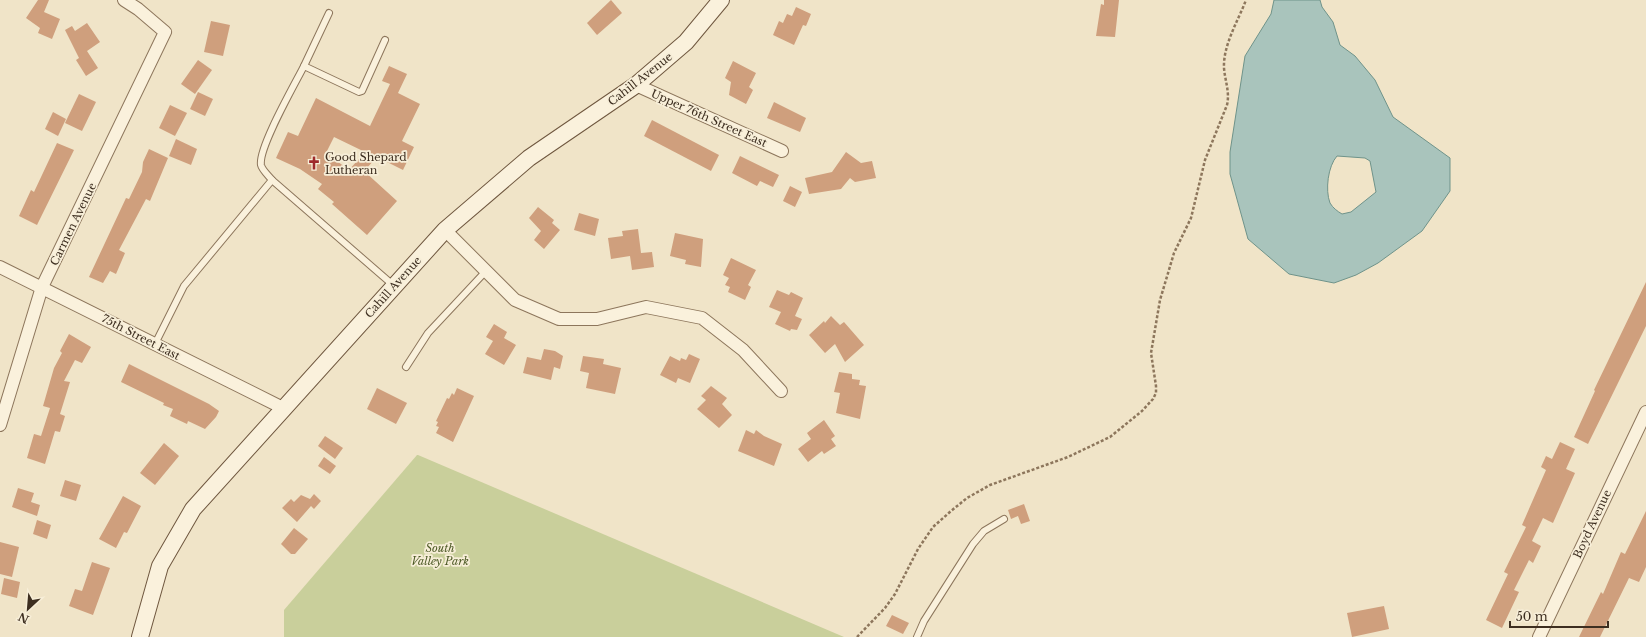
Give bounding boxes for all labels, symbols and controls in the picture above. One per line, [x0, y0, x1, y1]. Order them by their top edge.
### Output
street label: Cahill Avenue [605, 49, 675, 109]
street label: Upper 76th Street East [649, 86, 770, 150]
place label: Good Shepard Lutheran [325, 150, 407, 177]
church icon: Good Shepard Lutheran [306, 155, 322, 171]
street label: Carmen Avenue [47, 180, 99, 268]
street label: Cahill Avenue [362, 253, 424, 321]
street label: 75th Street East [100, 311, 183, 363]
street label: Boyd Avenue [1570, 487, 1614, 561]
park label: South Valley Park [411, 541, 469, 568]
north arrow [8, 589, 48, 629]
scale bar [1510, 603, 1608, 629]
text: N [15, 609, 31, 627]
text: 50 m [1516, 609, 1548, 624]

